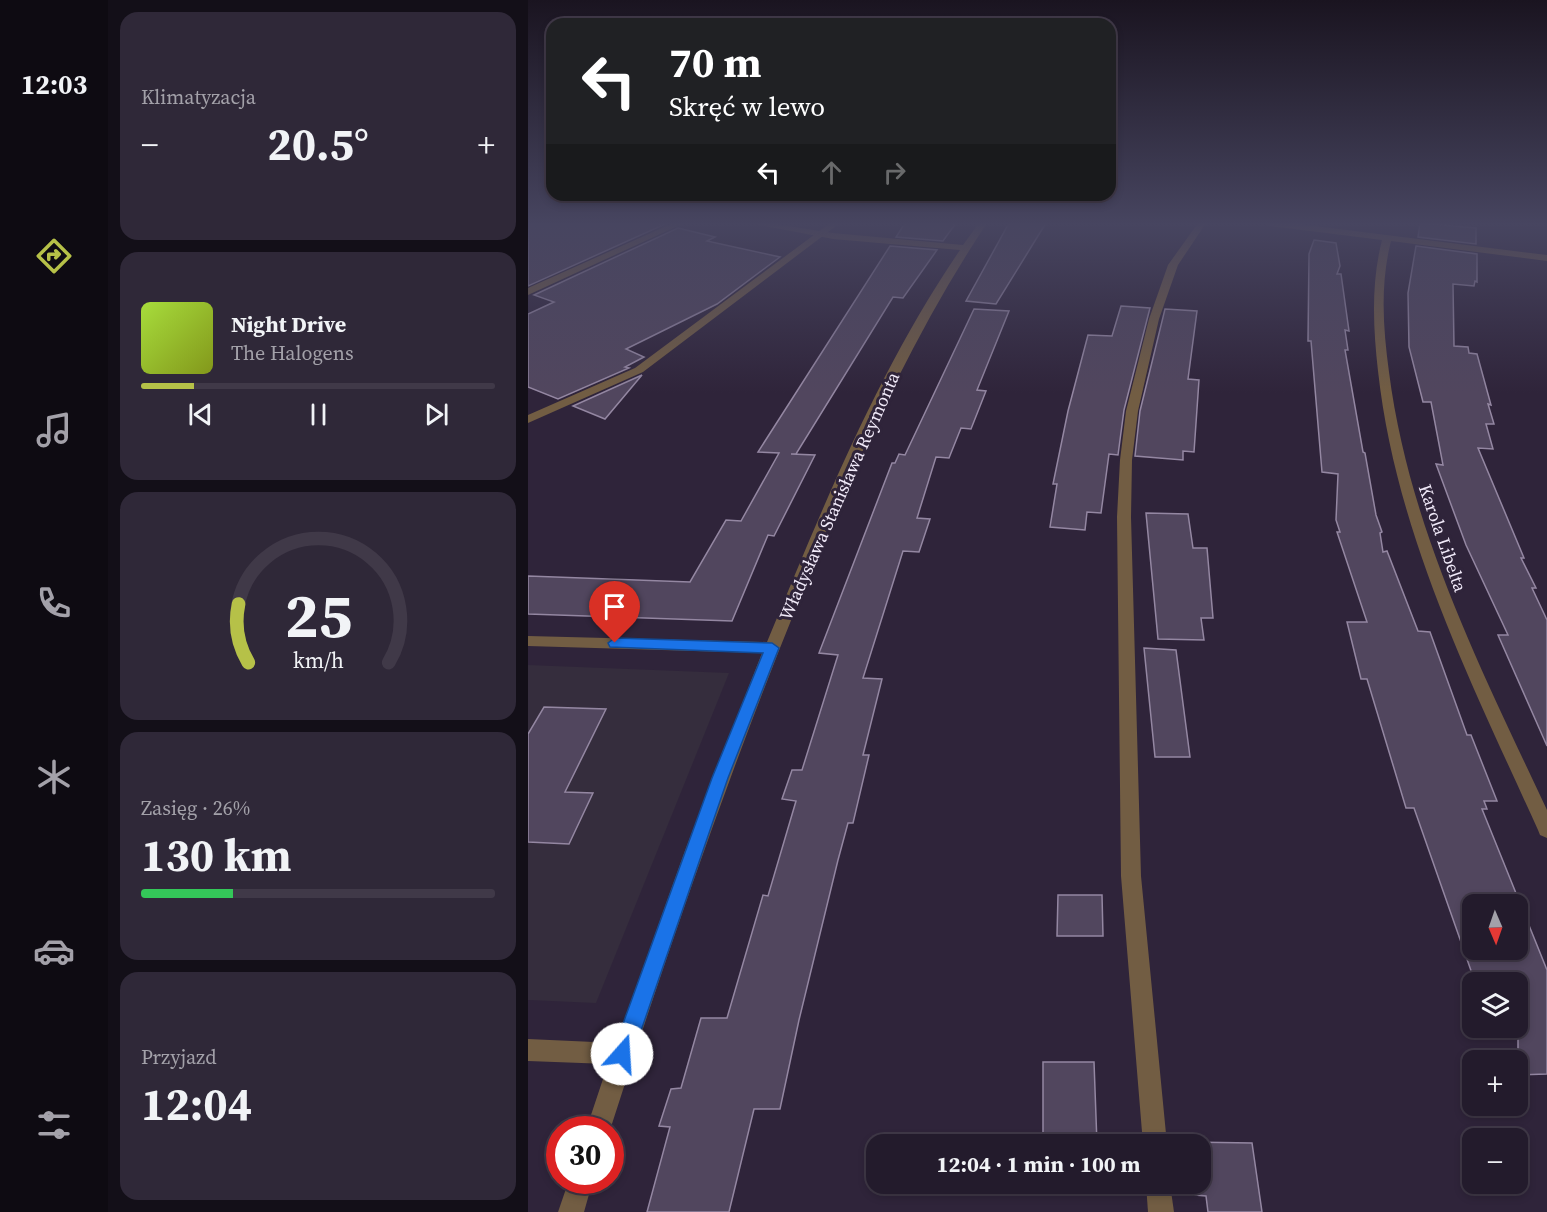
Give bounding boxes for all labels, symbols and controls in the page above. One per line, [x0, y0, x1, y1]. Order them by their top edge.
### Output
text: 70 m [669, 33, 762, 91]
icon: left [570, 42, 648, 120]
text: 12:03 [21, 66, 87, 103]
text: Klimatyzacja [141, 83, 256, 111]
text: Skręć w lewo [669, 88, 825, 125]
text: 20.5° [267, 113, 369, 175]
text: − [141, 122, 159, 167]
text: + [478, 122, 495, 167]
icon: left [752, 156, 785, 189]
icon: ahead [815, 156, 848, 189]
icon: right [878, 156, 911, 189]
icon: directions [33, 235, 75, 277]
text: Night Drive [231, 309, 346, 339]
text: The Halogens [231, 339, 354, 367]
street label: Władysława Stanisława Reymonta [773, 367, 906, 624]
icon: previous [184, 398, 217, 431]
icon: pause [302, 398, 335, 431]
icon: next [420, 398, 453, 431]
icon: music [33, 409, 75, 451]
street label: Karola Libelta [1413, 481, 1473, 596]
text: 25 [284, 572, 352, 658]
pin [589, 581, 640, 643]
icon: phone [33, 582, 75, 624]
icon: arrive [598, 590, 631, 623]
text: km/h [292, 646, 344, 675]
icon: climate [33, 756, 75, 798]
text: Zasięg · 26% [141, 794, 250, 822]
text: 130 km [141, 824, 292, 886]
north arrow [1462, 894, 1528, 960]
map controls [1462, 894, 1528, 1194]
icon: car [33, 930, 75, 972]
button: layers [1462, 972, 1528, 1038]
position arrow [590, 1022, 654, 1086]
text: Przyjazd [141, 1043, 217, 1071]
button: + [1462, 1050, 1528, 1116]
text: 12:04 [141, 1073, 252, 1135]
icon: filters [33, 1104, 75, 1146]
speed limit sign: 30 [546, 1116, 624, 1194]
button: − [1462, 1128, 1528, 1194]
text: 12:04 · 1 min · 100 m [937, 1149, 1140, 1179]

